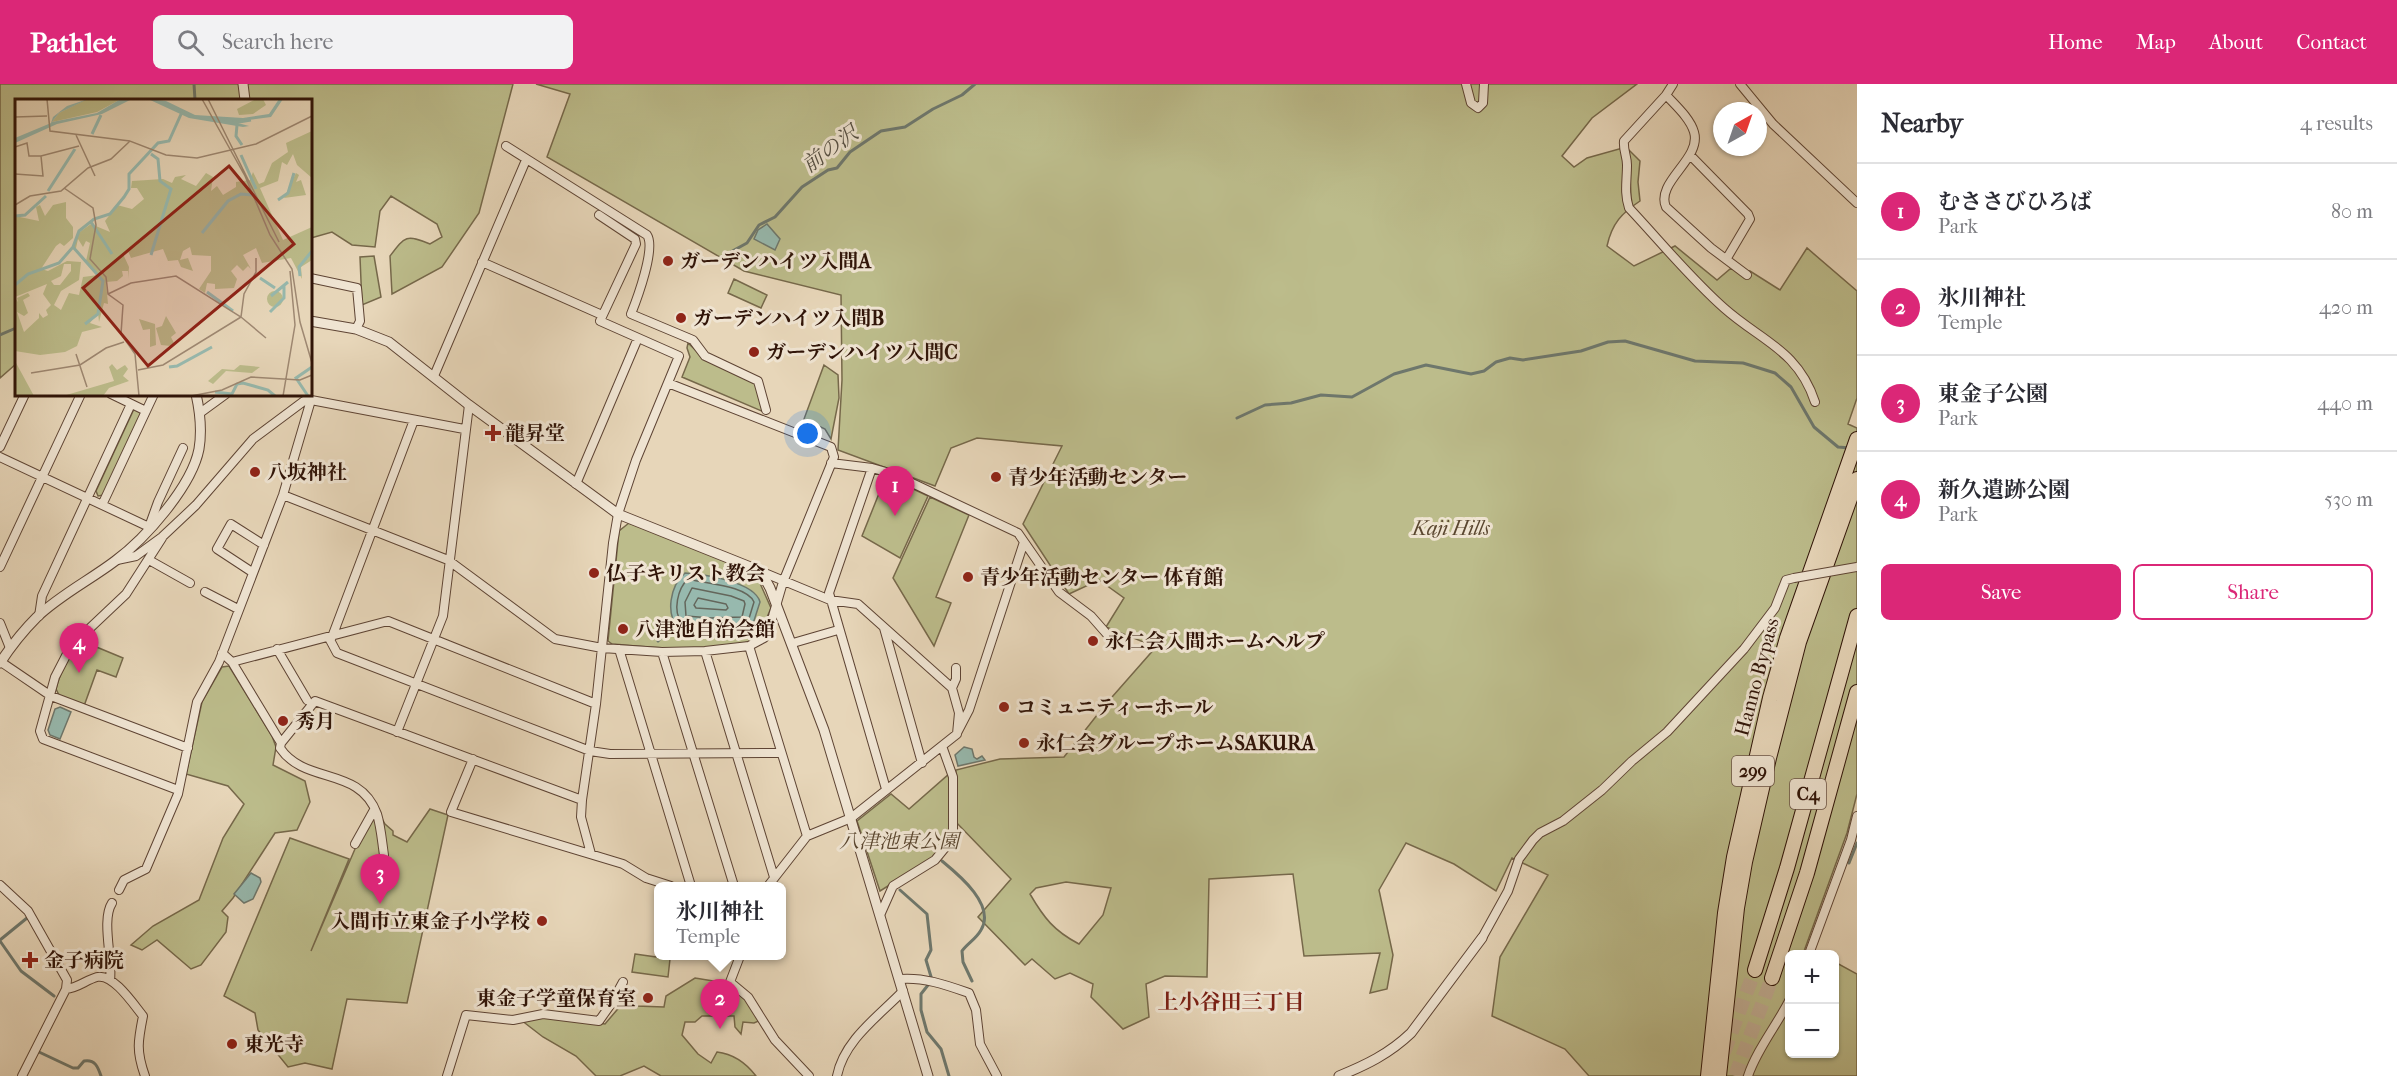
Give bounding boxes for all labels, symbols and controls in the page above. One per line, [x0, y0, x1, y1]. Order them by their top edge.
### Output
search box [153, 15, 573, 69]
text: Pathlet [30, 26, 117, 59]
icon: search [174, 26, 207, 59]
text: Search here [222, 29, 333, 55]
text: Home [2048, 30, 2103, 54]
text: Map [2136, 30, 2176, 54]
text: About [2209, 30, 2263, 54]
text: Contact [2296, 30, 2367, 54]
inset map [15, 99, 312, 396]
north arrow [1713, 102, 1767, 156]
text: Nearby [1881, 108, 1963, 139]
text: 4 results [2300, 112, 2373, 135]
water label: 前の沢 [797, 119, 865, 177]
text: むささびひろば [1938, 189, 2092, 215]
text: 1 [1897, 200, 1904, 223]
text: 80 m [2331, 200, 2373, 223]
text: Park [1938, 215, 1978, 238]
place label: ガーデンハイツ入間A [680, 250, 872, 273]
marker: ガーデンハイツ入間A [661, 254, 675, 268]
text: 氷川神社 [1938, 285, 2026, 311]
text: 2 [1895, 296, 1906, 319]
text: 420 m [2319, 296, 2373, 319]
place label: ガーデンハイツ入間B [693, 307, 884, 330]
marker: ガーデンハイツ入間B [674, 311, 688, 325]
text: Temple [1938, 311, 2002, 334]
place label: ガーデンハイツ入間C [766, 341, 958, 364]
marker: ガーデンハイツ入間C [747, 345, 761, 359]
text: 東金子公園 [1938, 381, 2048, 407]
text: 3 [1896, 392, 1905, 415]
text: 440 m [2317, 392, 2373, 415]
text: Park [1938, 407, 1978, 430]
your location [793, 419, 822, 448]
place label: 龍昇堂 [505, 422, 565, 445]
marker: 龍昇堂 [486, 426, 500, 440]
place label: 八坂神社 [267, 461, 347, 484]
marker: 八坂神社 [248, 465, 262, 479]
pin: 1 [876, 466, 914, 516]
place label: 青少年活動センター [1008, 466, 1187, 489]
marker: 青少年活動センター [989, 470, 1003, 484]
text: 新久遺跡公園 [1938, 477, 2070, 503]
text: 4 [1895, 488, 1906, 511]
text: 530 m [2324, 488, 2373, 511]
text: Park [1938, 503, 1978, 526]
park label: Kaji Hills [1410, 517, 1490, 540]
place label: 仏子キリスト教会 [606, 562, 766, 585]
button: Save [1881, 564, 2121, 620]
button: Share [2133, 564, 2373, 620]
marker: 仏子キリスト教会 [587, 566, 601, 580]
place label: 青少年活動センター 体育館 [980, 566, 1224, 589]
marker: 青少年活動センター 体育館 [961, 570, 975, 584]
street label: Hanno Bypass [1730, 616, 1784, 738]
place label: 八津池自治会館 [635, 618, 775, 641]
marker: 八津池自治会館 [616, 622, 630, 636]
pin: 4 [60, 624, 98, 673]
place label: 永仁会入間ホームヘルプ [1105, 630, 1325, 653]
marker: 永仁会入間ホームヘルプ [1086, 634, 1100, 648]
place label: コミュニティーホール [1016, 696, 1214, 719]
marker: コミュニティーホール [997, 700, 1011, 714]
place label: 秀月 [295, 710, 335, 733]
marker: 秀月 [276, 714, 290, 728]
place label: 永仁会グループホームSAKURA [1036, 732, 1316, 755]
marker: 永仁会グループホームSAKURA [1017, 736, 1031, 750]
road number: 299 [1732, 756, 1774, 786]
road number: C4 [1790, 779, 1826, 809]
park label: 八津池東公園 [839, 830, 962, 853]
pin: 3 [360, 854, 400, 904]
popup [654, 882, 786, 960]
text: 氷川神社 [676, 899, 764, 925]
place label: 入間市立東金子小学校 [330, 910, 530, 933]
marker: 入間市立東金子小学校 [535, 914, 549, 928]
text: Temple [676, 925, 740, 948]
place label: 金子病院 [44, 949, 124, 972]
map controls [1785, 950, 1839, 1058]
button: + [1785, 950, 1839, 1004]
marker: 金子病院 [21, 951, 39, 969]
pin: 2 [700, 980, 740, 1029]
place label: 東金子学童保育室 [476, 987, 636, 1010]
district label: 上小谷田三丁目 [1158, 990, 1305, 1014]
marker: 東金子学童保育室 [641, 991, 655, 1005]
button: − [1785, 1004, 1839, 1058]
place label: 東光寺 [244, 1033, 304, 1056]
marker: 東光寺 [225, 1037, 239, 1051]

